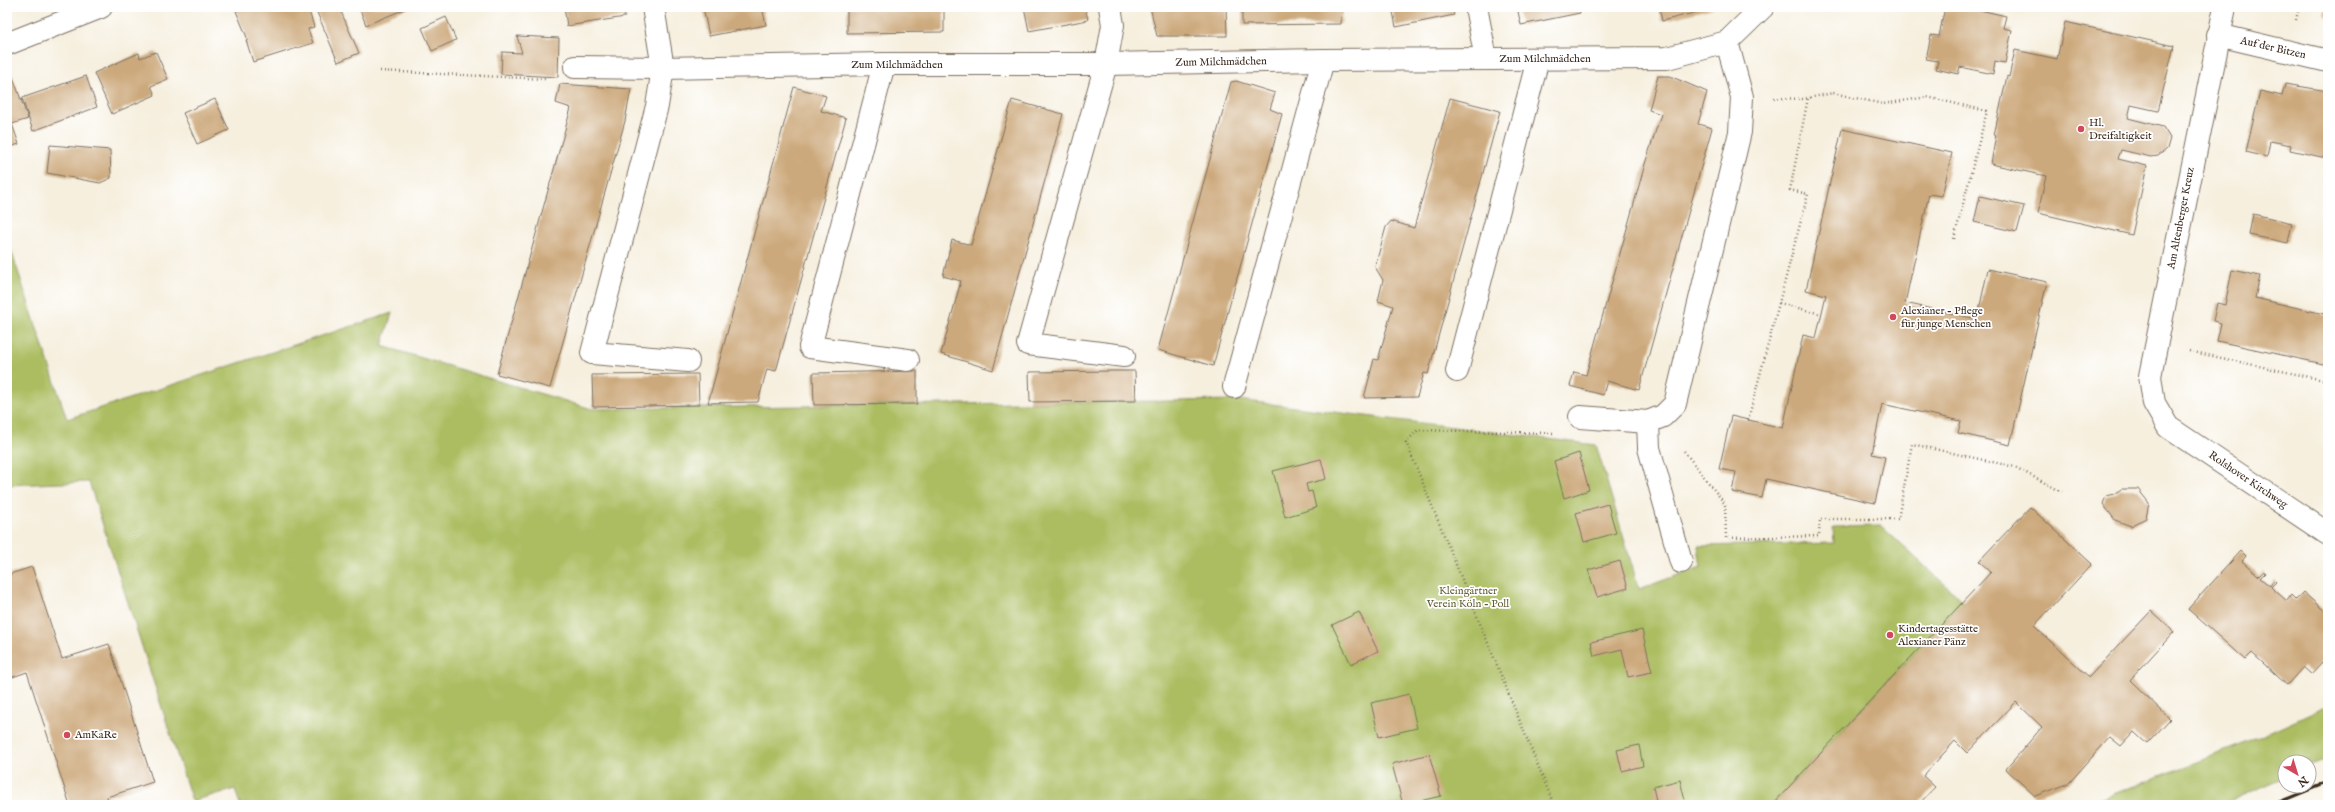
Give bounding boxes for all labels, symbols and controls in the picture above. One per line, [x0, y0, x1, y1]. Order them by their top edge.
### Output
street label: Auf der Bitzen [2238, 33, 2307, 62]
street label: Zum Milchmädchen [1499, 52, 1591, 66]
street label: Zum Milchmädchen [1175, 54, 1267, 70]
street label: Zum Milchmädchen [851, 58, 943, 72]
place label: Hl. Dreifaltigkeit [2089, 116, 2152, 143]
marker: Hl. Dreifaltigkeit [2076, 124, 2086, 134]
street label: Am Altenberger Kreuz [2164, 166, 2198, 271]
place label: Alexianer - Pflege für junge Menschen [1900, 304, 1991, 331]
marker: Alexianer - Pflege für junge Menschen [1888, 312, 1898, 322]
street label: Rolshover Kirchweg [2206, 448, 2291, 512]
park label: Kleingärtner Verein Köln - Poll [1426, 584, 1509, 611]
place label: Kindertagesstätte Alexianer Pänz [1897, 622, 1978, 649]
marker: Kindertagesstätte Alexianer Pänz [1885, 630, 1895, 640]
place label: AmKaRe [74, 728, 117, 742]
marker: AmKaRe [62, 730, 72, 740]
north arrow [2277, 754, 2317, 794]
text: N [2294, 772, 2311, 790]

